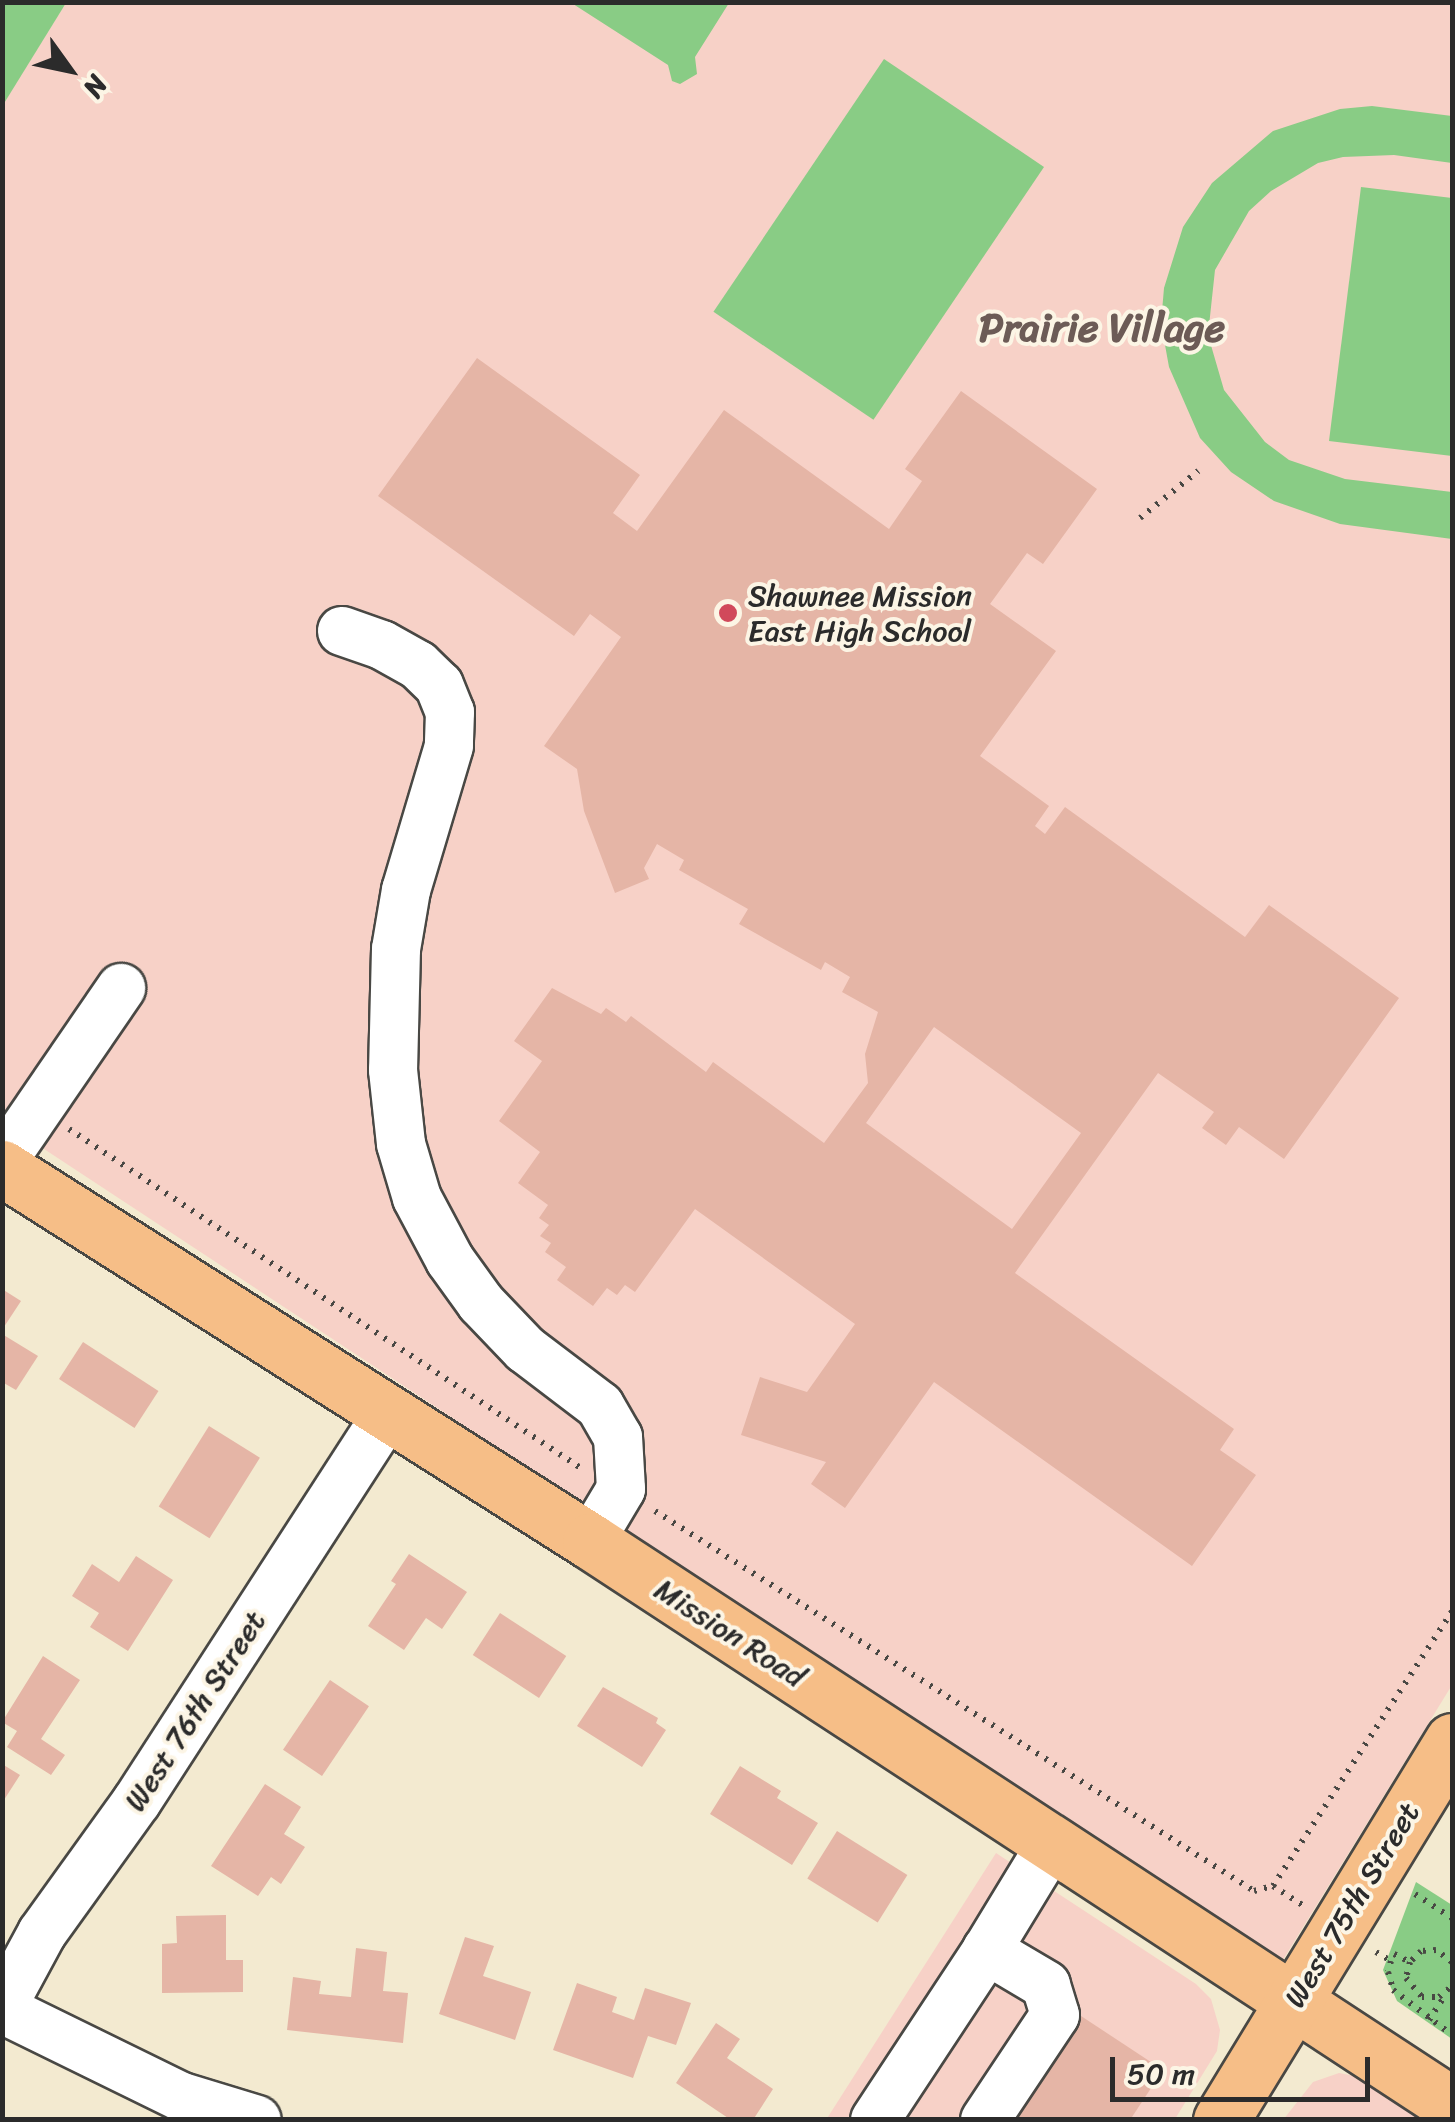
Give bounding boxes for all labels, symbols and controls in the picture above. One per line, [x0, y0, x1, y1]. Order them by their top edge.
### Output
north arrow [20, 20, 120, 120]
text: N [70, 65, 121, 108]
district label: Prairie Village [978, 304, 1226, 352]
place label: Shawnee Mission East High School [748, 578, 972, 648]
marker: Shawnee Mission East High School [717, 602, 739, 624]
street label: Mission Road [648, 1571, 812, 1695]
street label: West 76th Street [117, 1604, 273, 1818]
street label: West 75th Street [1277, 1796, 1427, 2014]
scale bar [1115, 2037, 1375, 2099]
text: 50 m [1127, 2047, 1195, 2101]

